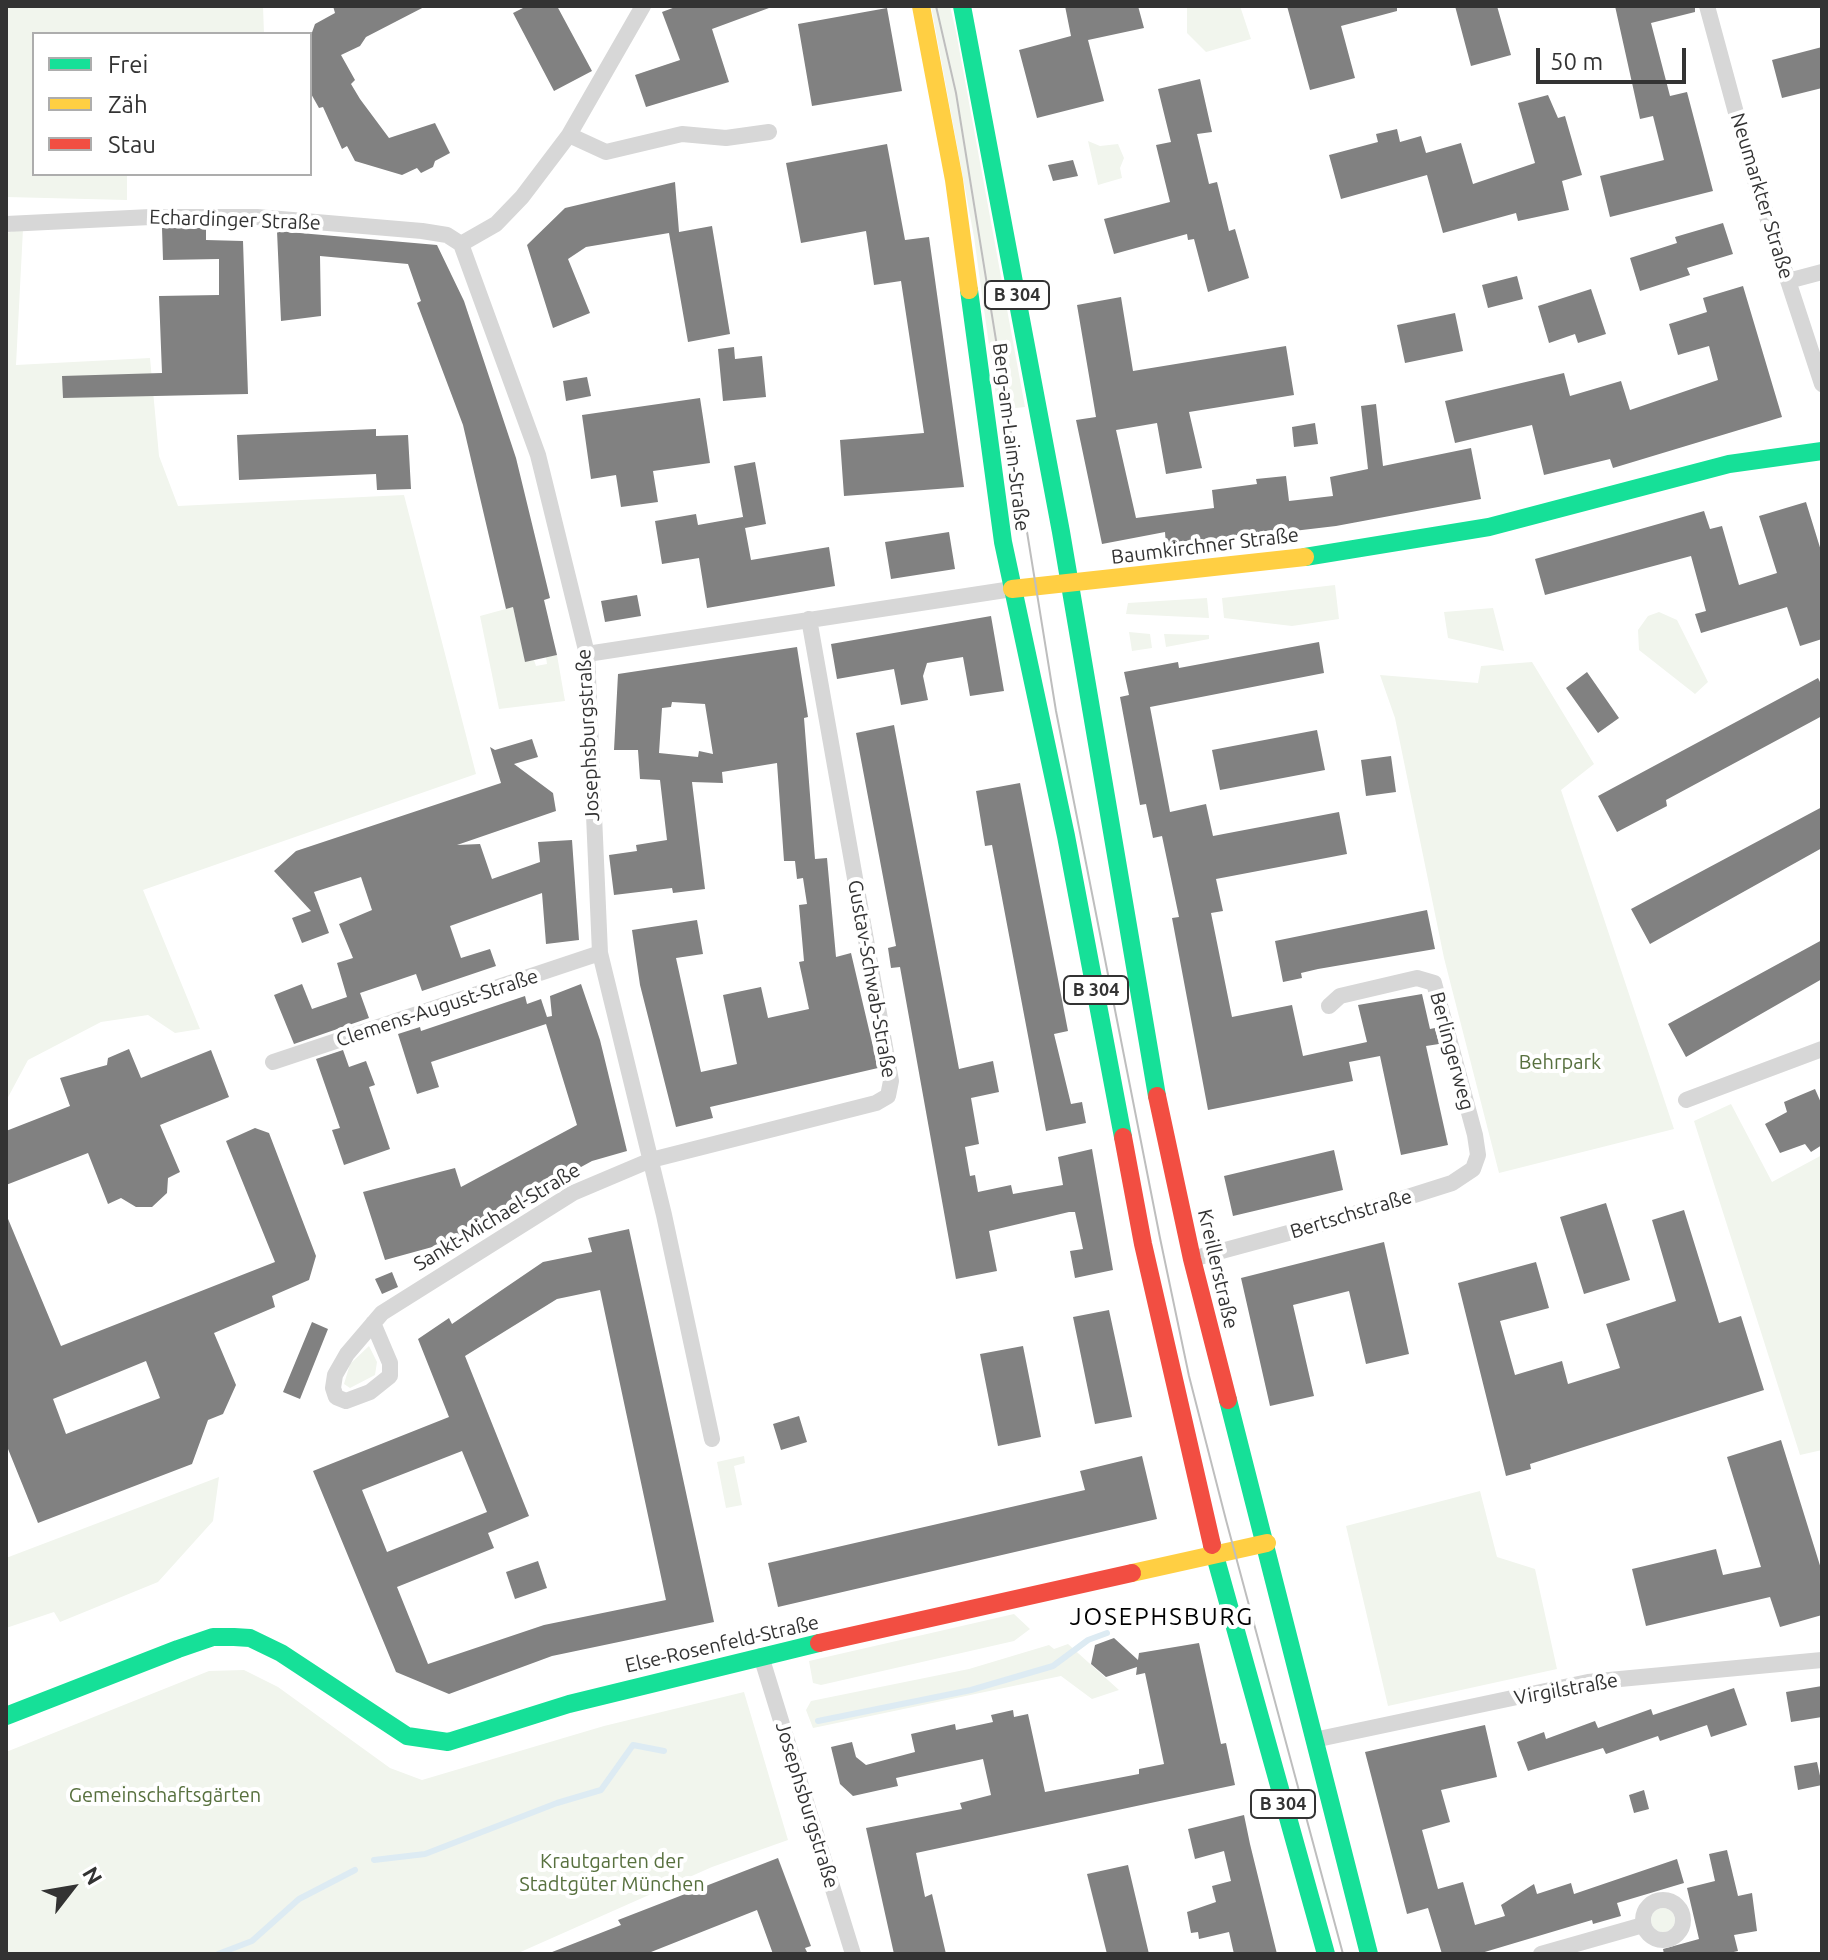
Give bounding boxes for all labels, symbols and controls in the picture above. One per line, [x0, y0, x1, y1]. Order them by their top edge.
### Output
legend [32, 32, 312, 176]
scale bar [1540, 32, 1690, 82]
text: 50 m [1550, 48, 1603, 75]
text: Frei [108, 51, 148, 78]
text: Zäh [108, 91, 148, 118]
street label: Neumarkter Straße [1725, 110, 1799, 282]
text: Stau [108, 131, 156, 158]
street label: Echardinger Straße [149, 205, 321, 235]
road number: B 304 [985, 281, 1049, 309]
street label: Berg-am-Laim-Straße [988, 341, 1034, 533]
street label: Baumkirchner Straße [1110, 523, 1300, 569]
street label: Josephsburgstraße [571, 648, 605, 822]
street label: Gustav-Schwab-Straße [843, 878, 901, 1080]
street label: Clemens-August-Straße [333, 964, 541, 1052]
road number: B 304 [1064, 976, 1128, 1004]
street label: Berlingerweg [1425, 989, 1479, 1113]
park label: Behrpark [1519, 1050, 1601, 1074]
street label: Sankt-Michael-Straße [409, 1158, 585, 1276]
street label: Bertschstraße [1287, 1184, 1415, 1244]
street label: Kreillerstraße [1193, 1207, 1243, 1331]
district label: JOSEPHSBURG [1070, 1603, 1254, 1631]
street label: Else-Rosenfeld-Straße [623, 1610, 821, 1678]
street label: Virgilstraße [1512, 1668, 1620, 1710]
street label: Josephsburgstraße [770, 1719, 844, 1891]
park label: Gemeinschaftsgärten [69, 1783, 261, 1807]
road number: B 304 [1251, 1790, 1315, 1818]
north arrow [32, 1848, 112, 1928]
park label: Krautgarten der Stadtgüter München [519, 1849, 705, 1896]
text: N [78, 1862, 108, 1889]

